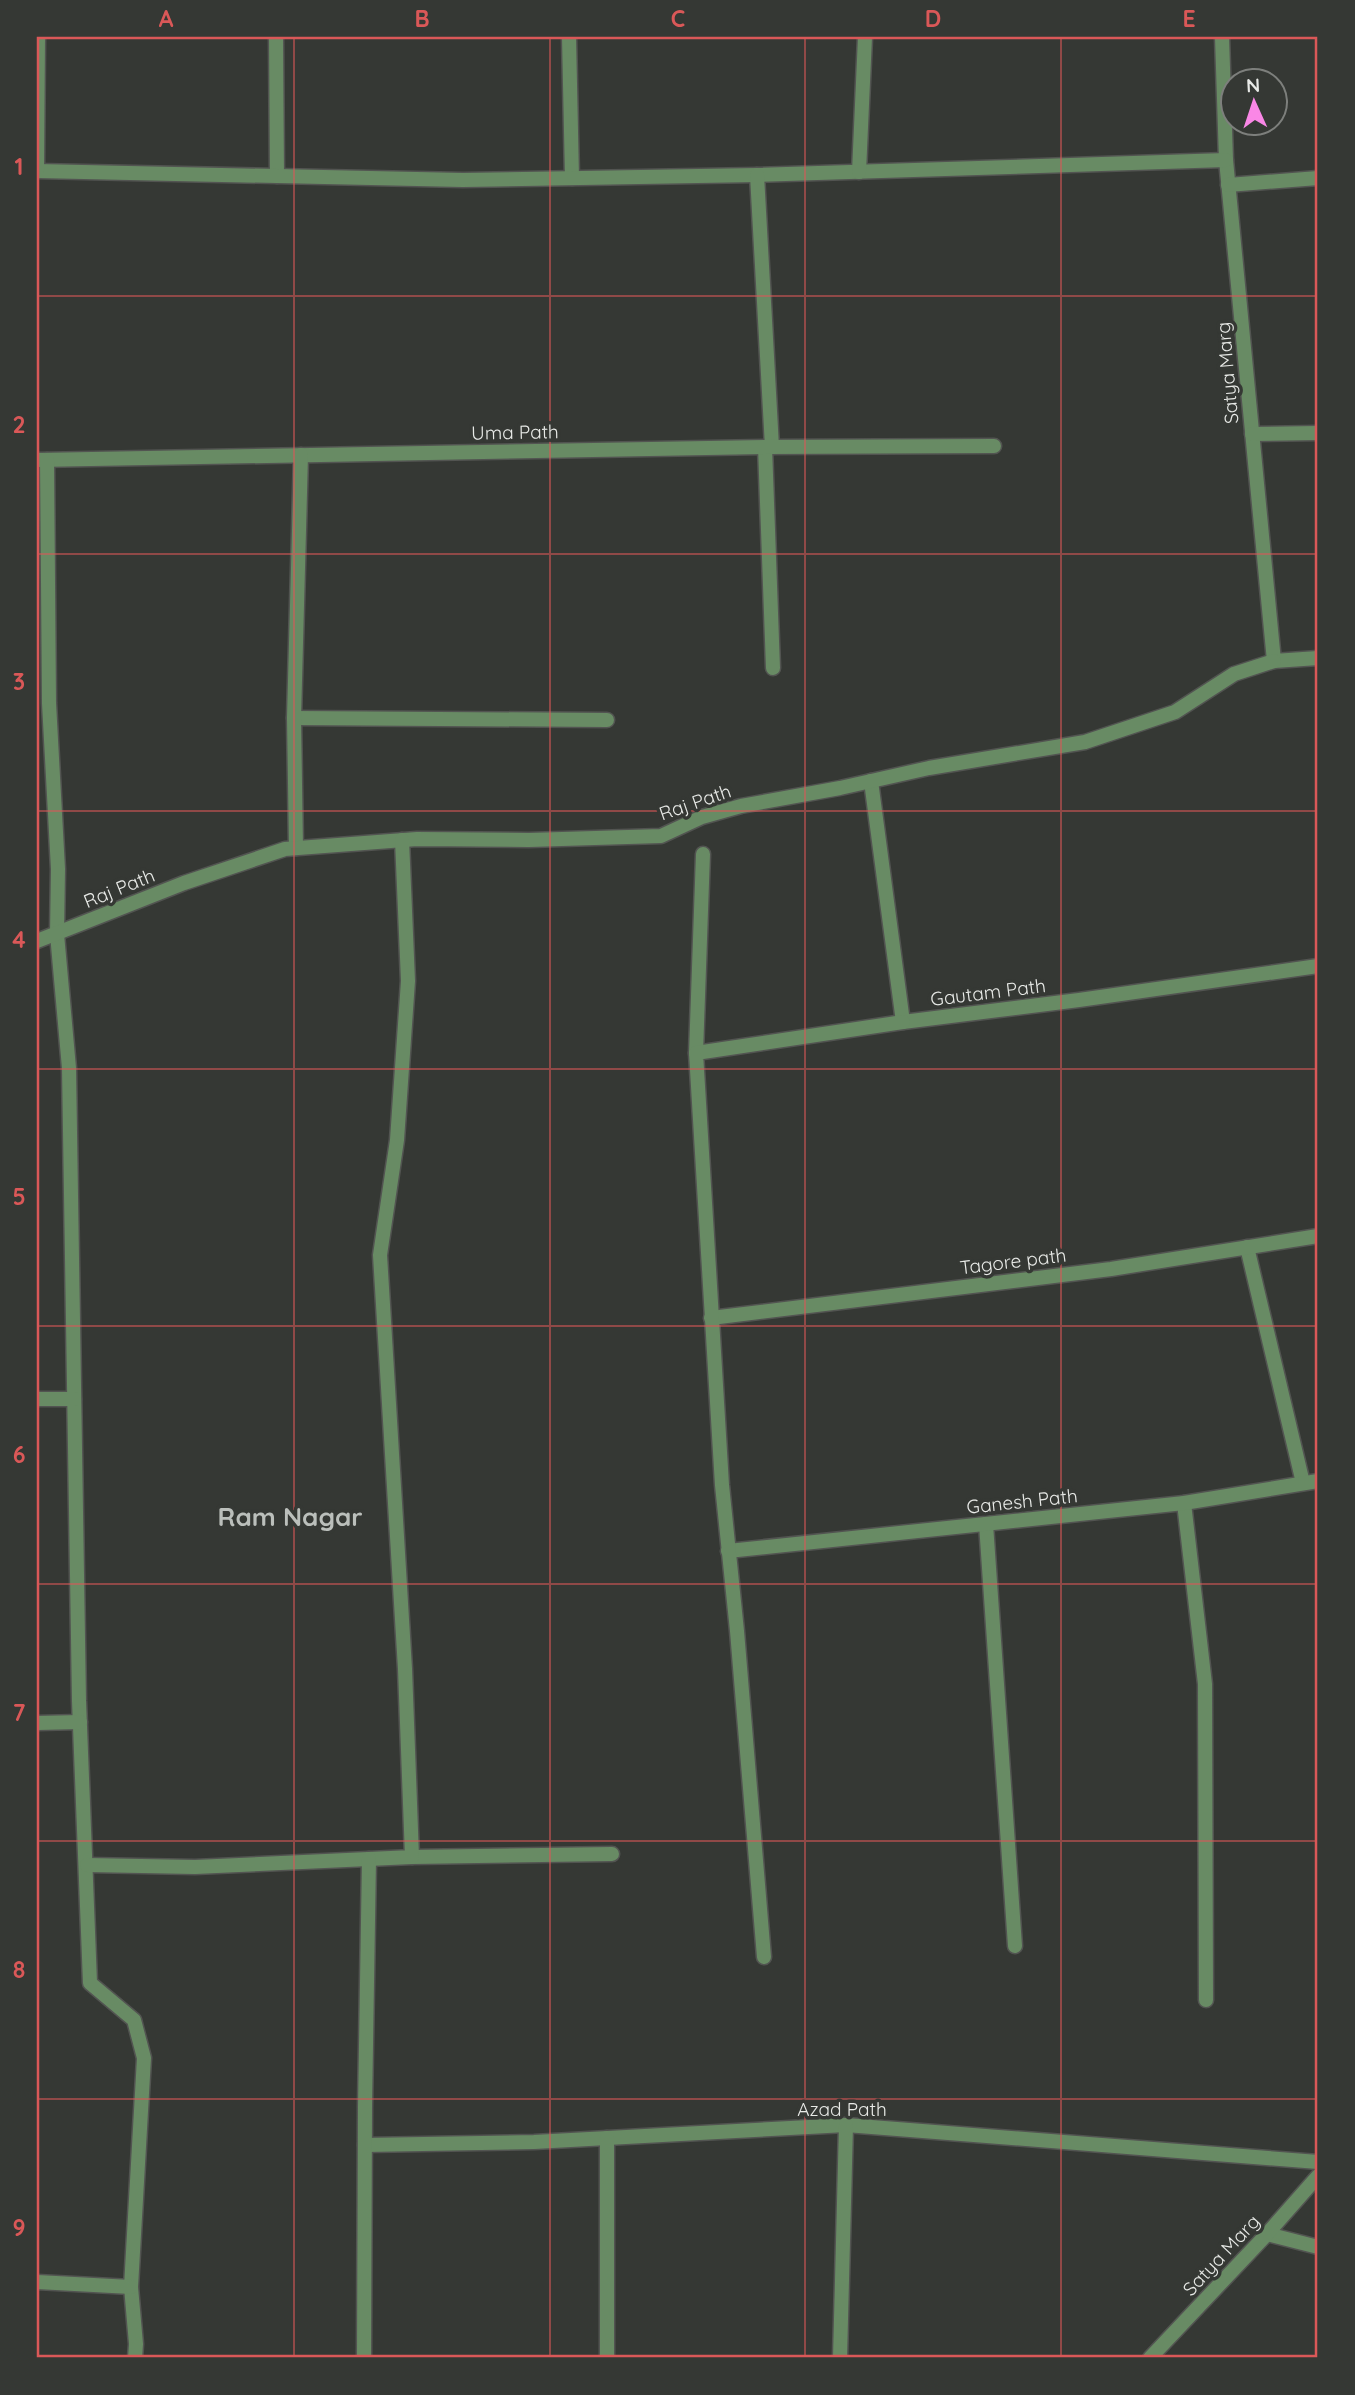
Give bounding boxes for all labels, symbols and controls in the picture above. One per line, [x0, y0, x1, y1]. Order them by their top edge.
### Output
text: A [159, 4, 174, 33]
text: B [414, 4, 430, 33]
text: C [671, 4, 685, 33]
text: D [925, 4, 941, 33]
text: E [1182, 4, 1196, 33]
north arrow [1218, 66, 1288, 136]
text: N [1246, 73, 1261, 97]
text: 1 [15, 152, 23, 181]
street label: Satya Marg [1211, 321, 1243, 425]
text: 2 [12, 410, 26, 439]
street label: Uma Path [471, 419, 559, 445]
text: 3 [13, 667, 25, 696]
street label: Raj Path [656, 779, 734, 825]
street label: Raj Path [80, 863, 158, 913]
text: 4 [12, 925, 26, 954]
street label: Gautam Path [929, 973, 1047, 1011]
text: 5 [12, 1182, 26, 1211]
street label: Tagore path [958, 1243, 1068, 1279]
text: 6 [13, 1440, 25, 1469]
street label: Ganesh Path [965, 1483, 1079, 1519]
district label: Ram Nagar [217, 1500, 363, 1533]
text: 7 [13, 1698, 26, 1727]
text: 8 [13, 1955, 25, 1984]
street label: Azad Path [797, 2097, 887, 2121]
street label: Satya Marg [1177, 2209, 1265, 2301]
text: 9 [12, 2213, 26, 2242]

